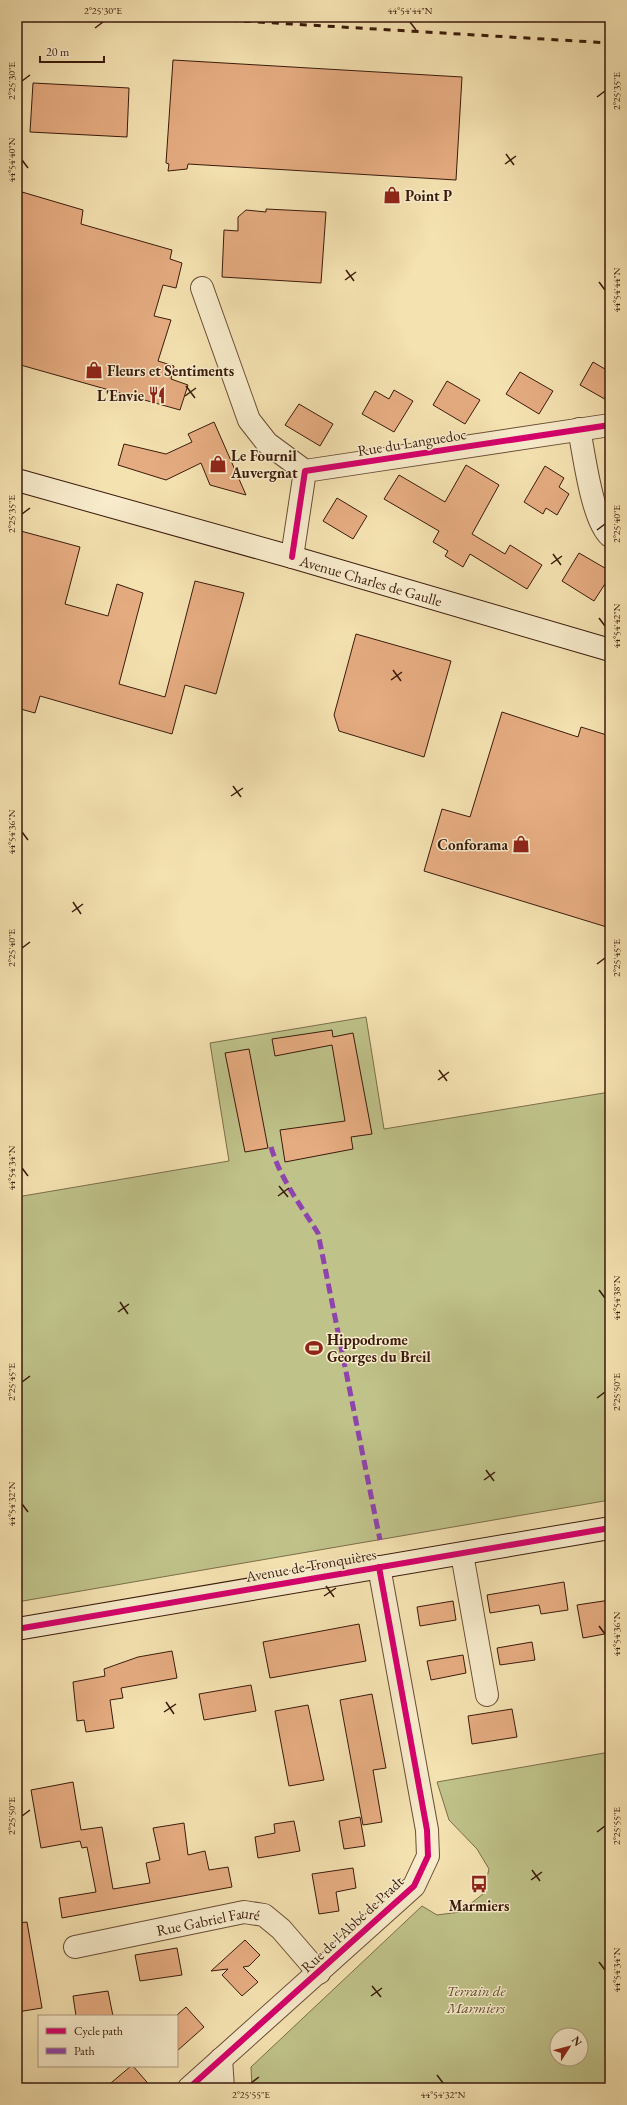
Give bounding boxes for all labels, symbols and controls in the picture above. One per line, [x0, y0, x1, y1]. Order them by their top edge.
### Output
text: 2°25'30"E [84, 4, 122, 17]
text: 44°54'44"N [388, 4, 433, 17]
scale bar [40, 38, 104, 64]
text: 20 m [46, 44, 70, 60]
text: 2°25'30"E [5, 62, 18, 100]
text: 2°25'35"E [610, 72, 623, 110]
text: 44°54'40"N [5, 137, 18, 182]
shop icon: Point P [382, 185, 402, 205]
place label: Point P [405, 186, 452, 205]
text: 44°54'44"N [610, 267, 623, 312]
shop icon: Fleurs et Sentiments [84, 360, 104, 380]
place label: Fleurs et Sentiments [107, 361, 234, 380]
restaurant icon: L'Envie [147, 385, 167, 405]
place label: L'Envie [97, 386, 144, 405]
street label: Rue du Languedoc [356, 424, 468, 460]
place label: Le Fournil Auvergnat [230, 446, 298, 482]
shop icon: Le Fournil Auvergnat [208, 454, 228, 474]
text: 2°25'35"E [5, 495, 18, 533]
text: 2°25'40"E [610, 505, 623, 543]
street label: Avenue Charles de Gaulle [297, 550, 445, 610]
text: 44°54'42"N [610, 603, 623, 648]
text: 44°54'36"N [5, 809, 18, 854]
shop icon: Conforama [511, 834, 531, 854]
place label: Conforama [437, 835, 508, 854]
text: 2°25'40"E [5, 929, 18, 967]
text: 2°25'45"E [610, 939, 623, 977]
text: 44°54'34"N [5, 1145, 18, 1190]
text: 44°54'38"N [610, 1275, 623, 1320]
place label: Hippodrome Georges du Breil [327, 1330, 431, 1366]
sports icon: Hippodrome Georges du Breil [304, 1338, 324, 1358]
text: 2°25'45"E [5, 1363, 18, 1401]
text: 2°25'50"E [610, 1373, 623, 1411]
text: 44°54'32"N [5, 1481, 18, 1526]
street label: Avenue de Tronquières [243, 1544, 378, 1586]
text: 44°54'36"N [610, 1611, 623, 1656]
text: 2°25'50"E [5, 1797, 18, 1835]
text: 2°25'55"E [610, 1807, 623, 1845]
street label: Rue de l'Abbé de Pradt [297, 1871, 407, 1976]
bus stop icon: Marmiers [469, 1874, 489, 1894]
place label: Marmiers [449, 1896, 509, 1915]
street label: Rue Gabriel Fauré [155, 1902, 261, 1939]
text: 44°54'34"N [610, 1947, 623, 1992]
park label: Terrain de Marmiers [446, 1981, 506, 2017]
legend [38, 2015, 178, 2067]
text: Cycle path [74, 2023, 123, 2039]
north arrow [549, 2027, 589, 2067]
text: N [569, 2033, 585, 2049]
text: Path [74, 2043, 95, 2059]
text: 2°25'55"E [232, 2088, 270, 2101]
text: 44°54'32"N [421, 2088, 466, 2101]

